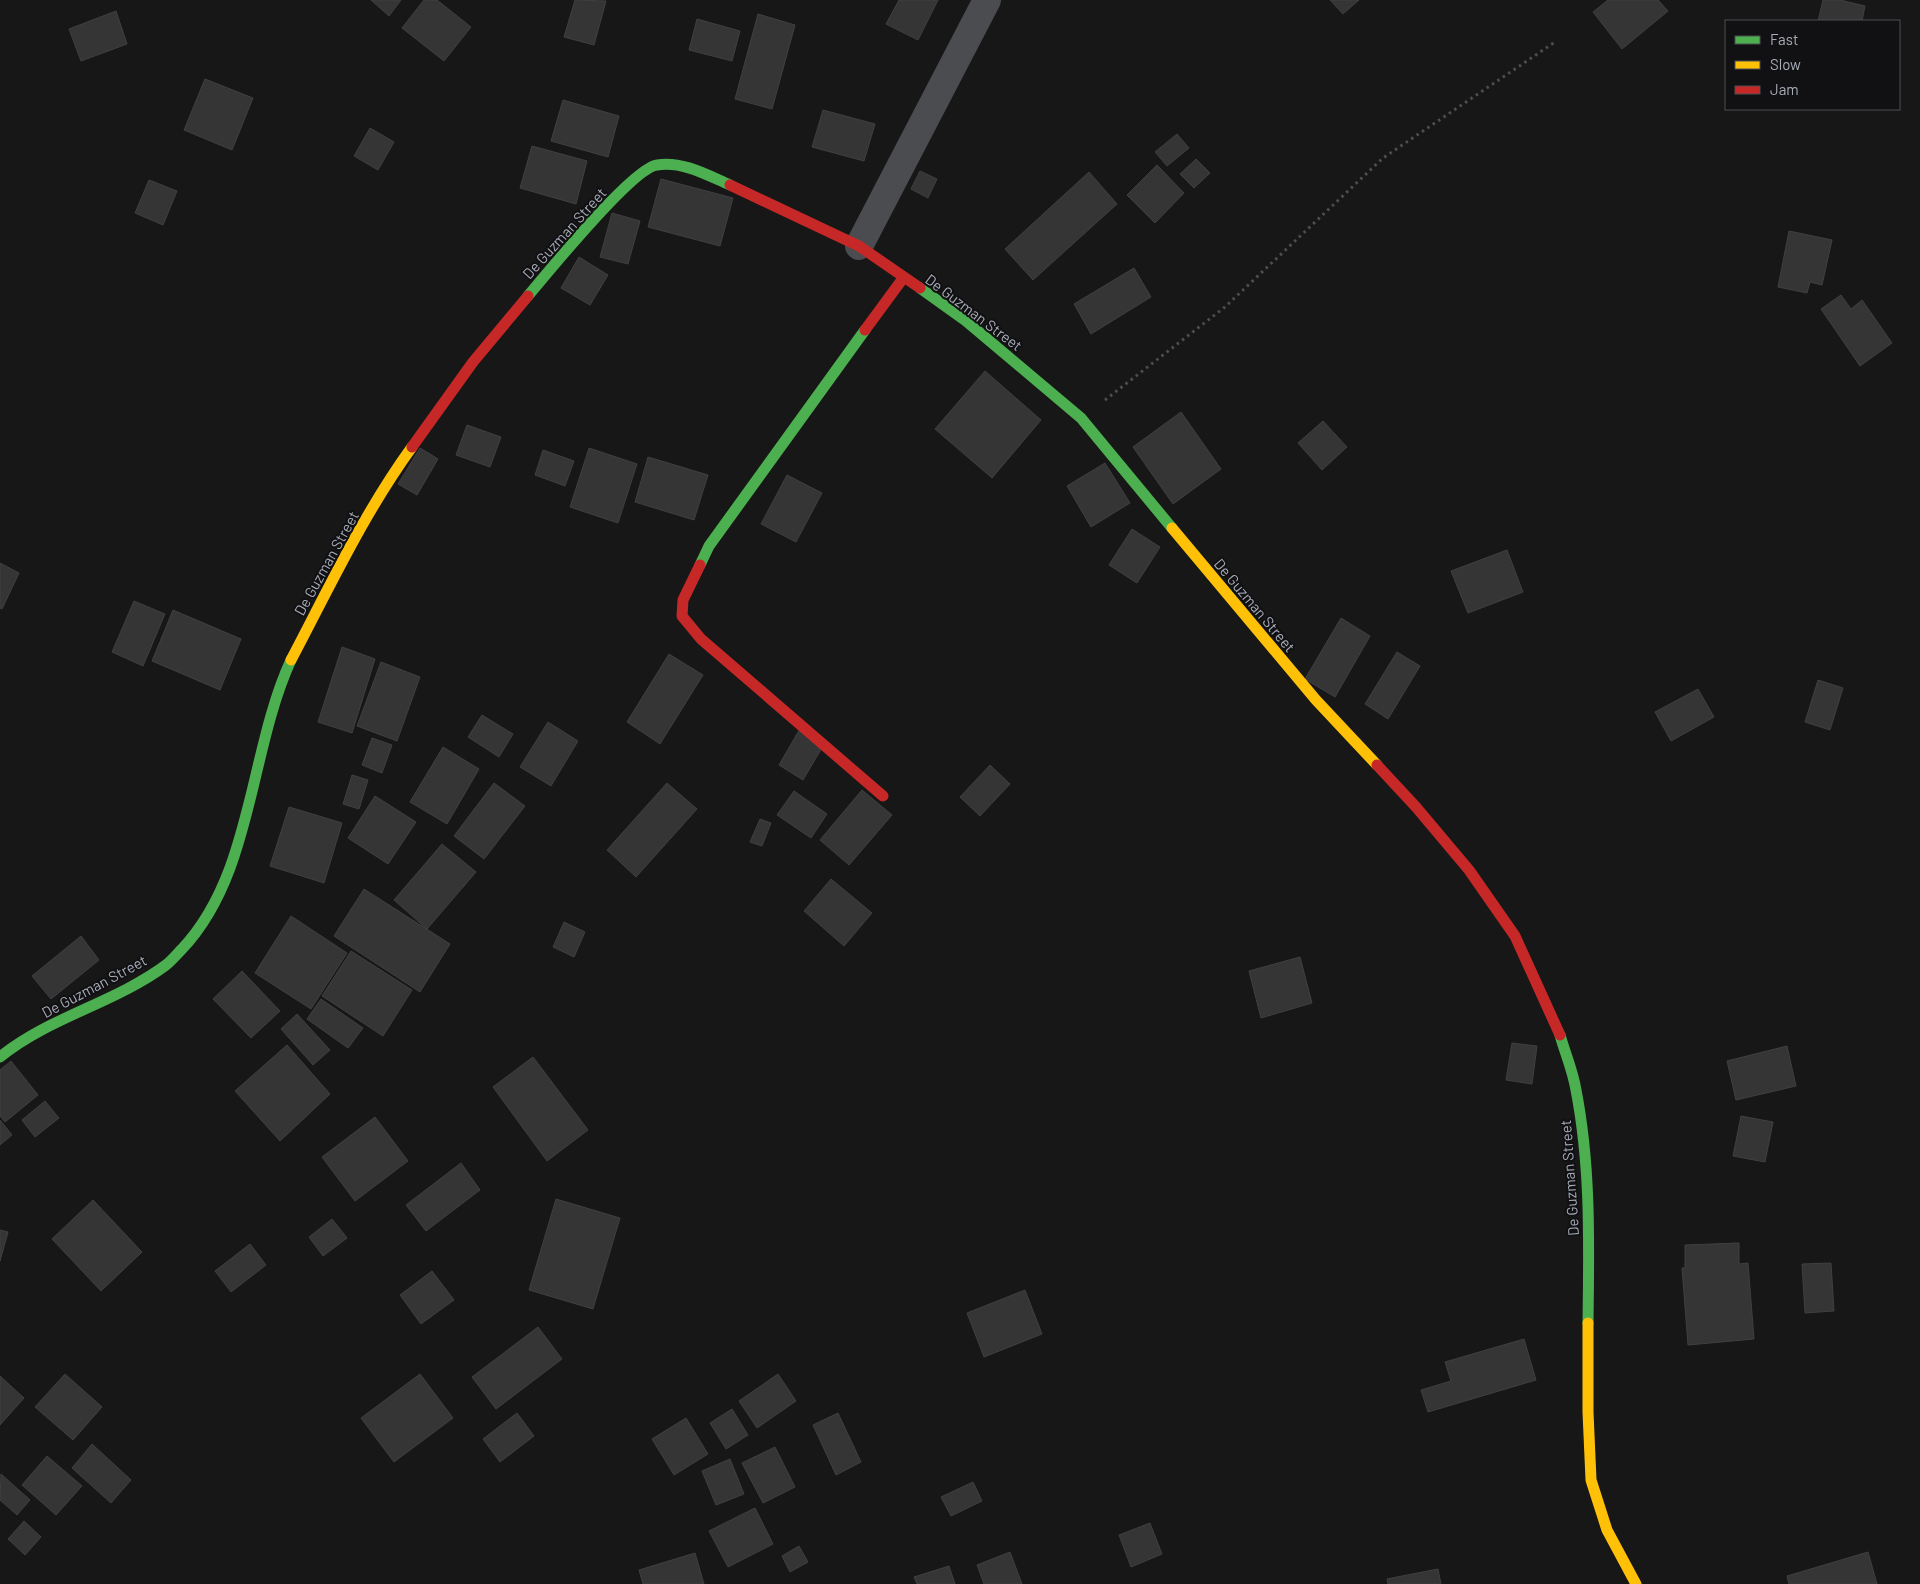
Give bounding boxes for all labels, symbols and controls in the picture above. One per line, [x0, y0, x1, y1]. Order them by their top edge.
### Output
legend [1725, 20, 1900, 110]
text: Fast [1770, 30, 1798, 48]
text: Slow [1770, 55, 1801, 73]
text: Jam [1770, 80, 1799, 98]
street label: De Guzman Street [518, 184, 610, 282]
street label: De Guzman Street [922, 270, 1026, 354]
street label: De Guzman Street [290, 508, 362, 618]
street label: De Guzman Street [1211, 555, 1299, 655]
street label: De Guzman Street [38, 951, 150, 1021]
street label: De Guzman Street [1556, 1119, 1582, 1237]

